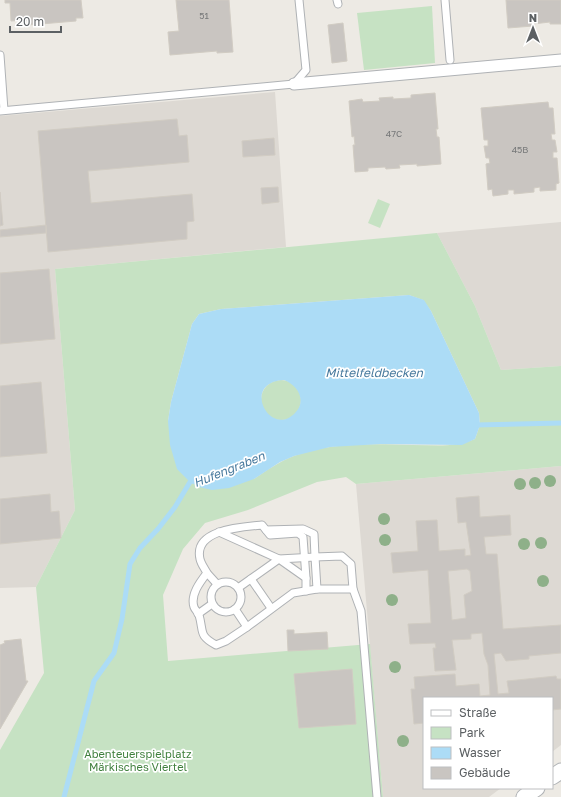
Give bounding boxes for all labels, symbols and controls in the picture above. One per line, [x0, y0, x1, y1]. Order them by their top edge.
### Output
scale bar [10, 8, 61, 34]
north arrow [513, 8, 553, 48]
house number: 51 [199, 10, 209, 21]
text: N [529, 11, 537, 24]
text: 20 m [16, 14, 44, 29]
house number: 47C [386, 128, 402, 139]
house number: 45B [512, 144, 528, 155]
water label: Mittelfeldbecken [325, 365, 423, 380]
water label: Hufengraben [191, 448, 267, 490]
legend [423, 697, 553, 789]
text: Straße [459, 705, 497, 720]
text: Park [459, 725, 485, 740]
text: Wasser [459, 745, 502, 760]
park label: Abenteuerspielplatz Märkisches Viertel [84, 747, 192, 773]
text: Gebäude [459, 765, 510, 780]

